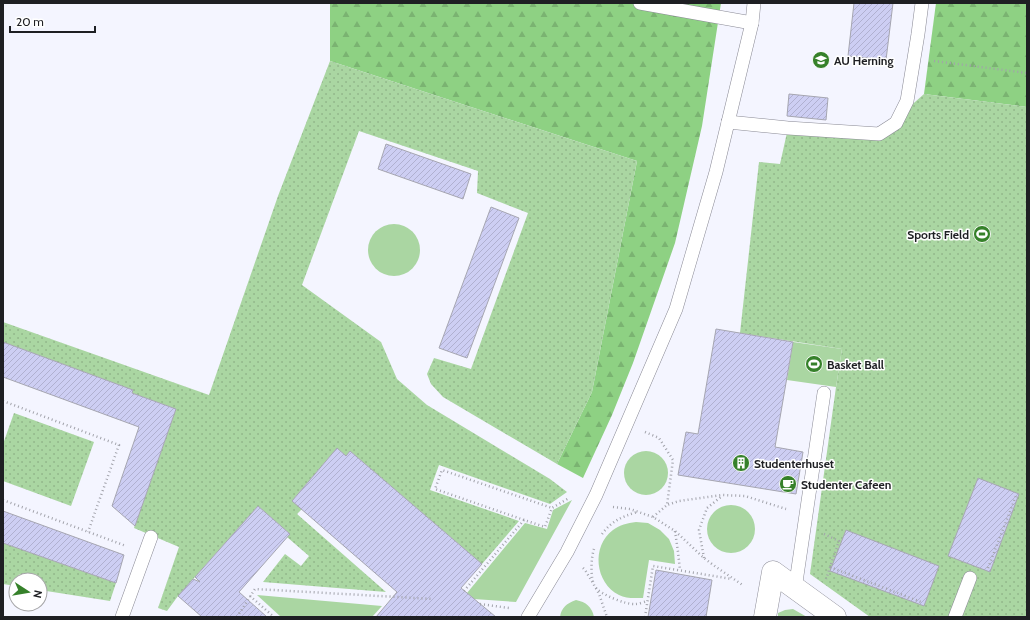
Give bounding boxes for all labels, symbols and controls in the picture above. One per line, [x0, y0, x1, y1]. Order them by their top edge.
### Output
scale bar [10, 8, 95, 34]
text: 20 m [16, 14, 44, 29]
school or university icon: AU Herning [811, 50, 831, 70]
place label: AU Herning [834, 53, 894, 68]
sports icon: Sports Field [972, 224, 992, 244]
place label: Sports Field [907, 227, 969, 242]
sports icon: Basket Ball [804, 354, 824, 374]
place label: Basket Ball [827, 357, 884, 372]
building icon: Studenterhuset [731, 453, 751, 473]
place label: Studenterhuset [754, 456, 834, 471]
cafe icon: Studenter Cafeen [778, 474, 798, 494]
place label: Studenter Cafeen [801, 477, 891, 492]
north arrow [8, 572, 48, 612]
text: N [30, 589, 45, 599]

